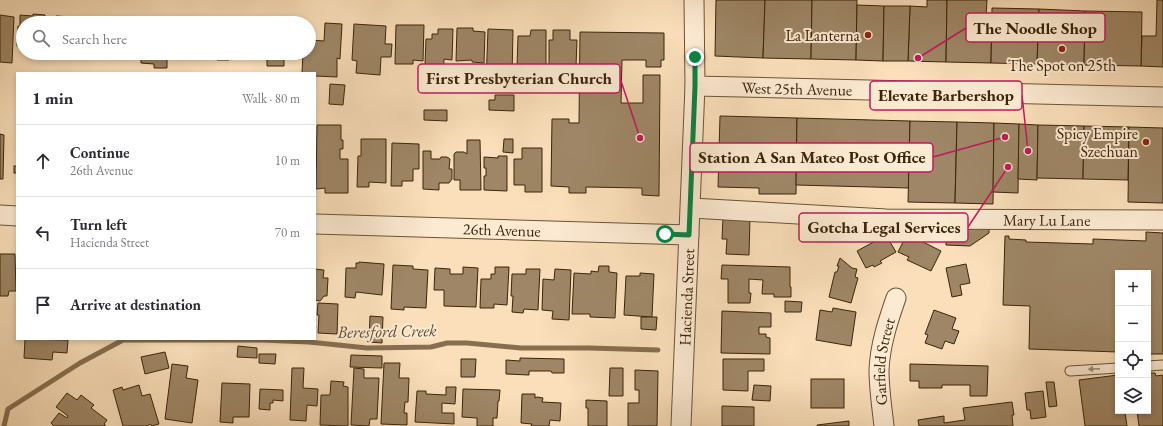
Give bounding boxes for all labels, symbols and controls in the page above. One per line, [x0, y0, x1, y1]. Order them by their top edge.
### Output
callout: The Noodle Shop [966, 13, 1105, 42]
search box [16, 16, 316, 60]
text: The Noodle Shop [973, 17, 1097, 39]
place label: La Lanterna [785, 25, 861, 46]
icon: search [30, 27, 52, 49]
text: Search here [62, 29, 127, 48]
marker: La Lanterna [863, 30, 873, 40]
marker: The Spot on 25th [1057, 44, 1067, 54]
route end [686, 48, 704, 66]
place label: The Spot on 25th [1008, 55, 1116, 76]
callout: First Presbyterian Church [418, 64, 620, 93]
text: First Presbyterian Church [426, 67, 613, 89]
street label: West 25th Avenue [741, 77, 852, 100]
callout: Elevate Barbershop [870, 81, 1022, 110]
text: Elevate Barbershop [878, 84, 1014, 106]
text: 1 min [32, 87, 73, 109]
text: Walk · 80 m [242, 90, 300, 107]
place label: Spicy Empire Szechuan [1057, 123, 1139, 162]
marker: Spicy Empire Szechuan [1141, 137, 1151, 147]
text: Continue [70, 143, 130, 162]
callout: Station A San Mateo Post Office [690, 143, 933, 172]
text: Station A San Mateo Post Office [698, 146, 926, 168]
icon: ahead [32, 150, 54, 172]
text: 10 m [275, 152, 300, 169]
text: 26th Avenue [70, 162, 133, 179]
street label: Mary Lu Lane [1003, 209, 1090, 230]
callout: Gotcha Legal Services [799, 213, 968, 242]
text: Turn left [70, 215, 127, 234]
text: Gotcha Legal Services [807, 216, 961, 238]
street label: 26th Avenue [463, 218, 541, 241]
icon: left [32, 222, 54, 244]
text: 70 m [275, 224, 300, 241]
route start [656, 225, 674, 243]
text: Hacienda Street [70, 234, 149, 251]
street label: Hacienda Street [674, 248, 699, 346]
map controls [1115, 270, 1151, 414]
button: + [1115, 270, 1151, 306]
icon: arrive [32, 294, 54, 316]
text: Arrive at destination [70, 295, 201, 314]
button: − [1115, 306, 1151, 342]
street label: Garfield Street [868, 315, 899, 406]
water label: Beresford Creek [336, 319, 437, 343]
button: locate [1115, 342, 1151, 378]
one-way arrow [1088, 366, 1100, 373]
button: layers [1115, 378, 1151, 414]

